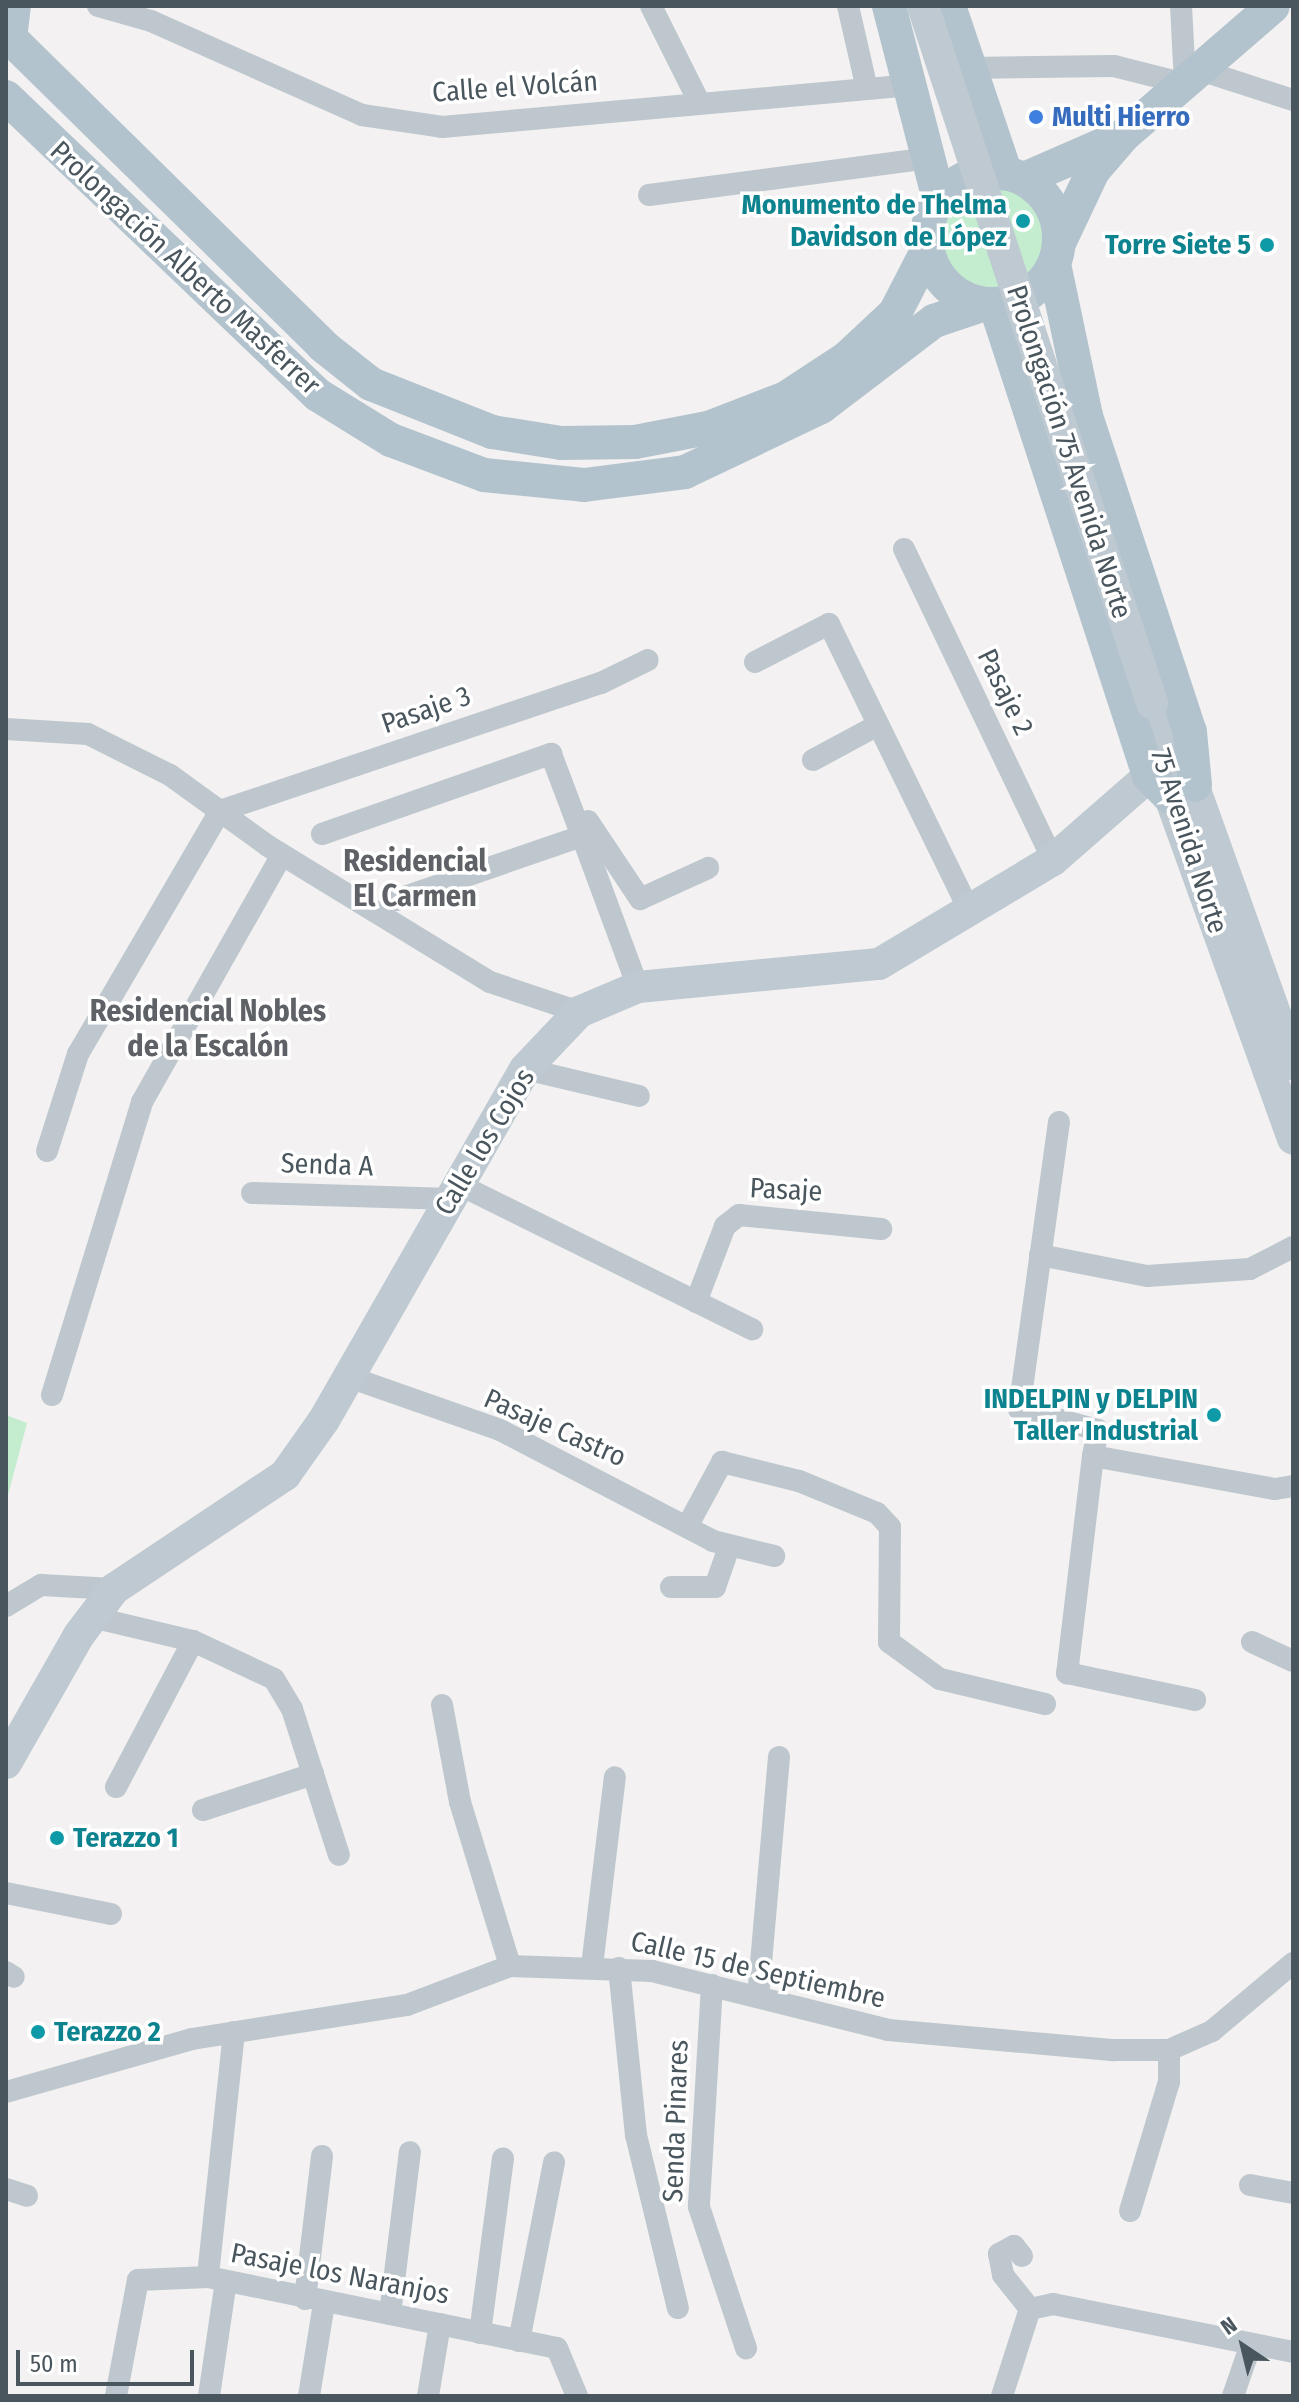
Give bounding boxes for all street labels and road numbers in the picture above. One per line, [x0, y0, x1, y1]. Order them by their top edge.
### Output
street label: Calle el Volcán [431, 64, 599, 110]
street label: Prolongación Alberto Masferrer [43, 134, 327, 402]
street label: Prolongación 75 Avenida Norte [999, 281, 1139, 623]
street label: Pasaje 2 [970, 643, 1040, 741]
street label: Pasaje 3 [377, 679, 475, 741]
street label: 75 Avenida Norte [1143, 744, 1235, 938]
street label: Calle los Cojos [428, 1063, 542, 1221]
street label: Senda A [280, 1147, 374, 1183]
street label: Pasaje [749, 1171, 823, 1209]
street label: Pasaje Castro [479, 1382, 631, 1474]
street label: Calle 15 de Septiembre [627, 1924, 889, 2016]
street label: Senda Pinares [656, 2039, 696, 2203]
street label: Pasaje los Naranjos [228, 2236, 452, 2312]

